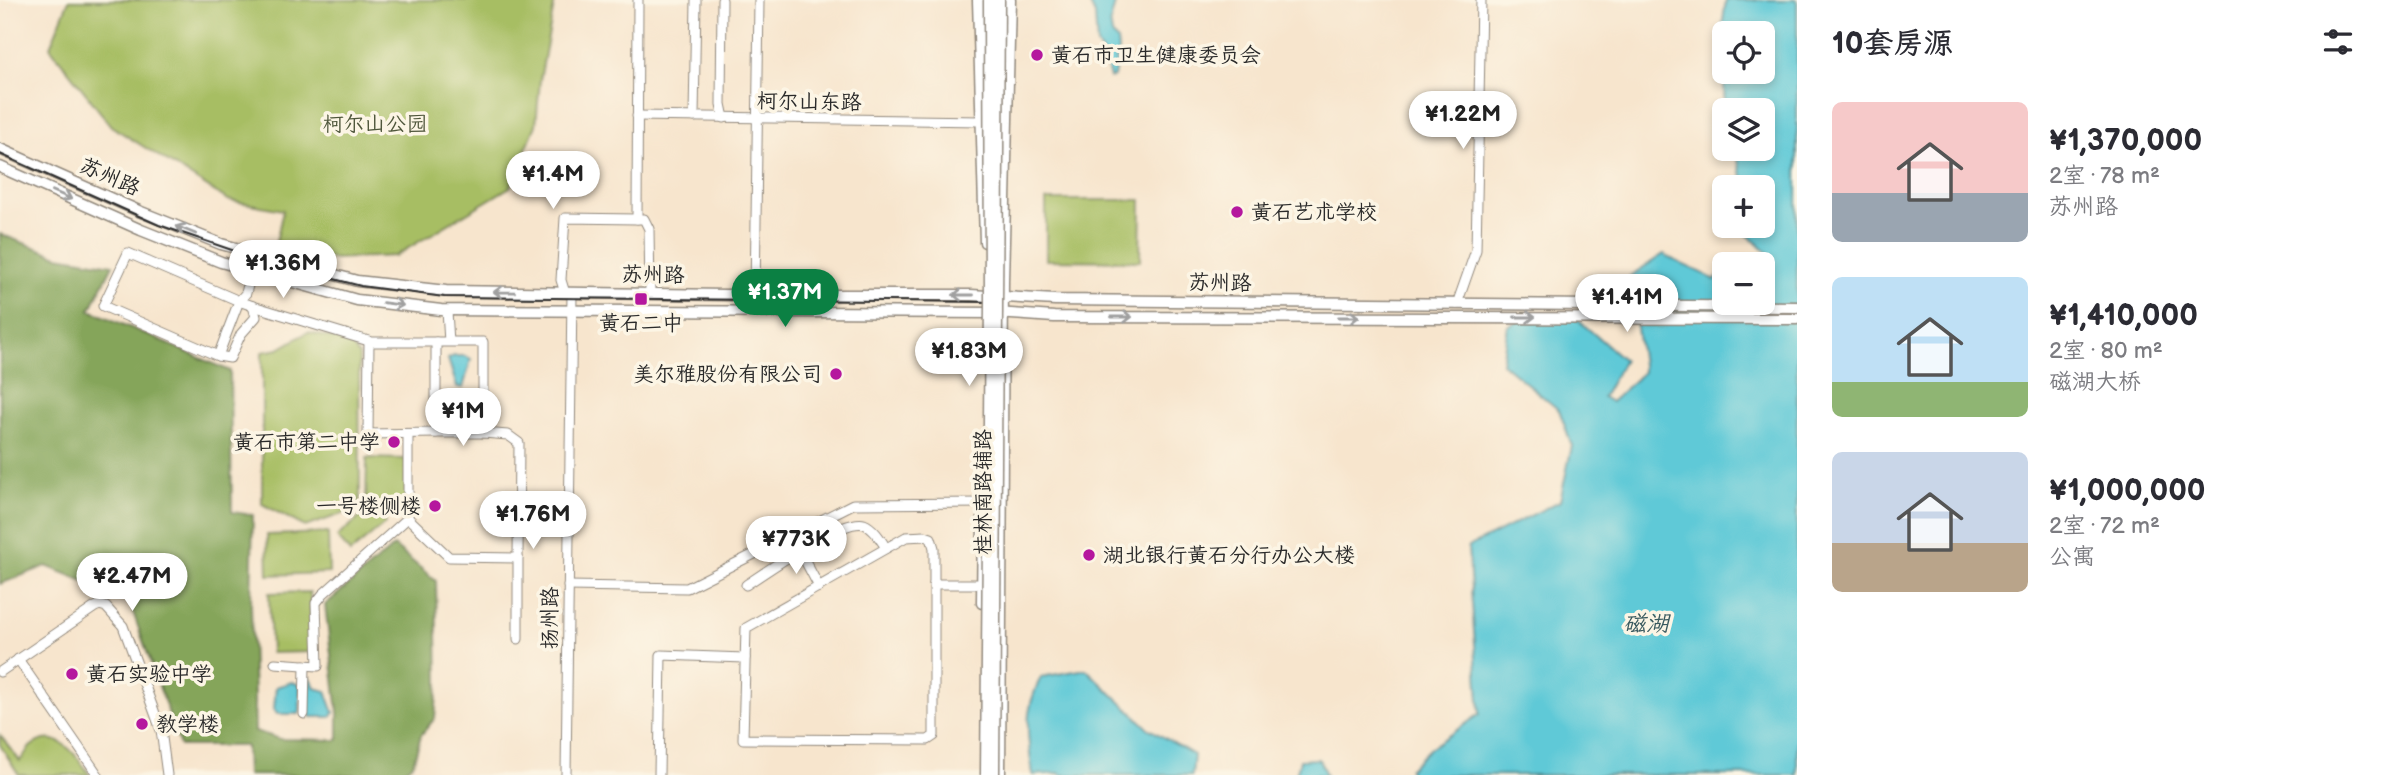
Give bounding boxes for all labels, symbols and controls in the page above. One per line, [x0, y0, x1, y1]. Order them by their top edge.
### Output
map controls [1712, 21, 1775, 315]
button: locate [1712, 21, 1775, 84]
icon: filters [2319, 23, 2357, 61]
text: 10套房源 [1832, 26, 1953, 62]
place label: 黄石市卫生健康委员会 [1051, 43, 1261, 68]
marker: 黄石市卫生健康委员会 [1029, 47, 1045, 63]
street label: 柯尔山东路 [756, 89, 862, 115]
pin: ¥1.22M [1406, 92, 1520, 151]
button: layers [1712, 98, 1775, 161]
text: ¥1.22M [1425, 100, 1501, 128]
park label: 柯尔山公园 [323, 112, 428, 137]
text: ¥1,370,000 [2049, 123, 2202, 159]
icon: home [1888, 130, 1972, 214]
pin: ¥1.4M [504, 152, 602, 211]
street label: 苏州路 [76, 153, 144, 201]
text: ¥1.4M [522, 160, 584, 188]
text: 2室 · 78 m² [2049, 162, 2160, 190]
button: + [1712, 175, 1775, 238]
one-way arrow [51, 189, 73, 202]
text: 苏州路 [2049, 193, 2118, 221]
place label: 黄石艺术学校 [1251, 200, 1377, 225]
marker: 黄石艺术学校 [1229, 204, 1245, 220]
one-way arrow [176, 222, 198, 235]
pin: ¥1.36M [226, 240, 340, 300]
text: ¥1.36M [245, 249, 321, 277]
button: − [1712, 252, 1775, 315]
street label: 苏州路 [621, 262, 685, 288]
pin: ¥1.37M [728, 270, 842, 329]
street label: 苏州路 [1188, 270, 1252, 296]
pin: ¥1.41M [1570, 274, 1684, 334]
text: ¥1.37M [748, 278, 822, 306]
text: ¥1.41M [1591, 283, 1663, 311]
one-way arrow [492, 285, 515, 299]
one-way arrow [951, 288, 974, 302]
marker: 黄石二中 [633, 291, 649, 307]
one-way arrow [382, 297, 404, 310]
text: ¥1,410,000 [2049, 298, 2198, 334]
icon: home [1888, 305, 1972, 389]
one-way arrow [1110, 310, 1133, 324]
one-way arrow [1338, 310, 1361, 324]
one-way arrow [1513, 310, 1536, 324]
place label: 黄石二中 [599, 311, 683, 336]
pin: ¥1.83M [912, 328, 1026, 388]
text: ¥1.83M [931, 337, 1007, 365]
text: 2室 · 80 m² [2049, 337, 2163, 365]
place label: 美尔雅股份有限公司 [633, 362, 822, 387]
marker: 美尔雅股份有限公司 [828, 366, 844, 382]
text: 磁湖大桥 [2049, 368, 2141, 396]
pin: ¥1M [429, 388, 497, 448]
text: ¥1M [441, 397, 485, 425]
street label: 桂林南路辅路 [971, 429, 996, 555]
place label: 黄石市第二中学 [233, 430, 380, 455]
marker: 黄石市第二中学 [386, 434, 402, 450]
text: ¥1,000,000 [2049, 473, 2206, 509]
icon: home [1888, 480, 1972, 564]
pin: ¥1.76M [476, 491, 590, 551]
place label: 一号楼侧楼 [316, 494, 421, 519]
marker: 一号楼侧楼 [427, 498, 443, 514]
text: ¥1.76M [495, 500, 571, 528]
text: 2室 · 72 m² [2049, 512, 2160, 540]
pin: ¥773K [747, 516, 845, 576]
text: ¥773K [762, 525, 830, 553]
place label: 湖北银行黄石分行办公大楼 [1103, 543, 1355, 568]
text: 公寓 [2049, 543, 2095, 571]
marker: 湖北银行黄石分行办公大楼 [1081, 547, 1097, 563]
pin: ¥2.47M [75, 554, 189, 613]
text: ¥2.47M [92, 562, 172, 590]
street label: 扬州路 [538, 587, 563, 650]
water label: 磁湖 [1623, 610, 1671, 638]
place label: 黄石实验中学 [86, 662, 212, 687]
marker: 黄石实验中学 [64, 666, 80, 682]
place label: 教学楼 [156, 712, 219, 737]
marker: 教学楼 [134, 716, 150, 732]

